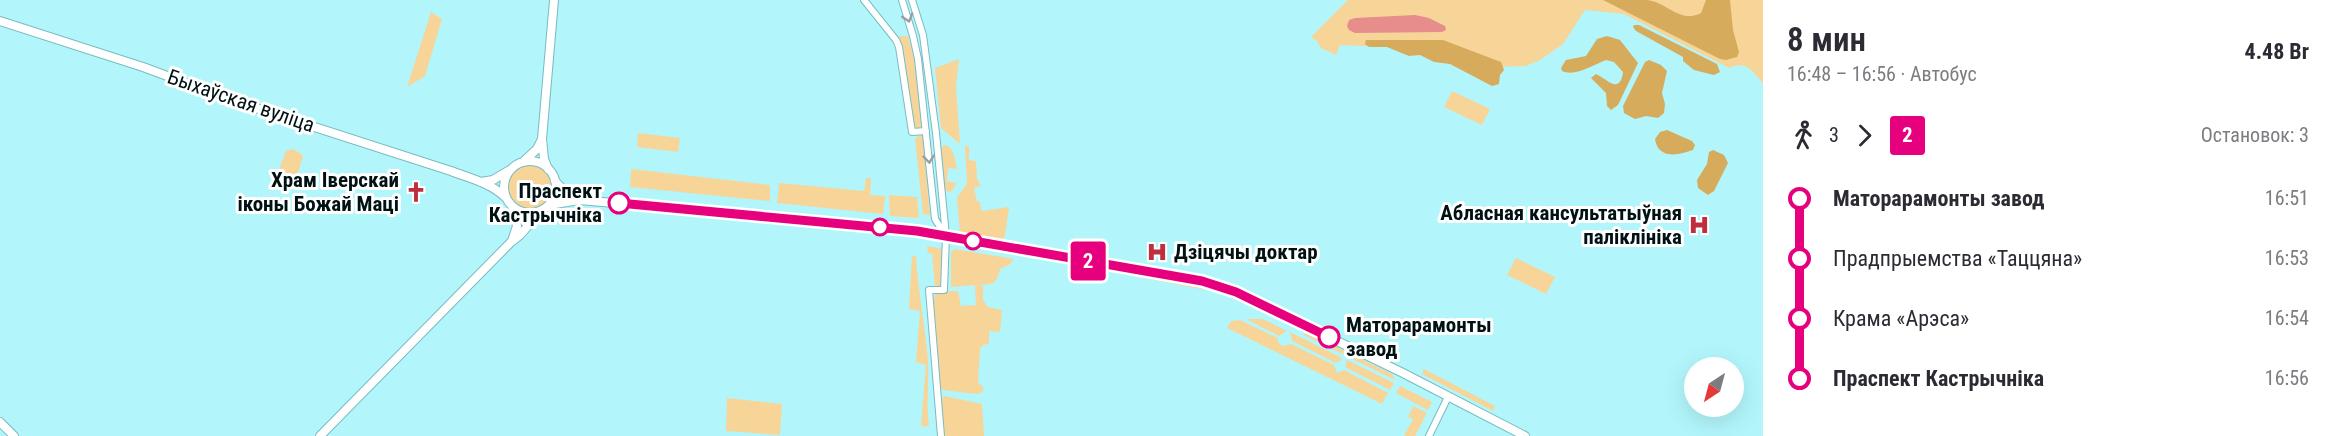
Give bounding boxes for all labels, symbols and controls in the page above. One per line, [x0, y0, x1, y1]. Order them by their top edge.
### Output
one-way arrow [901, 12, 913, 23]
text: 8 мин [1787, 20, 1866, 59]
text: 4.48 Br [2245, 39, 2309, 64]
text: 16:48 – 16:56 · Автобус [1787, 62, 1977, 86]
street label: Быхаўская вуліца [164, 65, 318, 137]
icon: walk [1787, 119, 1820, 152]
icon: forward [1848, 119, 1881, 152]
text: 3 [1829, 123, 1839, 147]
text: 2 [1902, 123, 1913, 147]
text: Остановок: 3 [2201, 123, 2309, 147]
one-way arrow [922, 154, 935, 163]
place label: Храм Іверскай іконы Божай Маці [237, 168, 399, 216]
place label: Праспект Кастрычніка [489, 179, 602, 227]
church icon: Храм Іверскай іконы Божай Маці [404, 180, 428, 204]
text: Маторарамонты завод [1833, 186, 2045, 211]
text: 16:51 [2265, 186, 2309, 210]
marker: Праспект Кастрычніка [608, 192, 630, 214]
place label: Абласная кансультатыўная паліклініка [1440, 201, 1682, 249]
hospital icon: Абласная кансультатыўная паліклініка [1687, 213, 1711, 237]
unlabelled marker [871, 218, 889, 236]
unlabelled marker [964, 232, 982, 250]
hospital icon: Дзіцячы доктар [1145, 240, 1169, 264]
place label: Дзіцячы доктар [1174, 240, 1318, 264]
line badge: 2 [1068, 242, 1108, 280]
text: Прадпрыемства «Таццяна» [1833, 246, 2082, 271]
text: 16:53 [2265, 246, 2309, 270]
text: 2 [1083, 249, 1093, 273]
text: Крама «Арэса» [1833, 306, 1969, 331]
text: 16:54 [2265, 306, 2309, 330]
place label: Маторарамонты завод [1346, 313, 1492, 361]
marker: Маторарамонты завод [1318, 326, 1340, 348]
north arrow [1684, 357, 1744, 417]
map controls [1684, 357, 1744, 417]
text: Праспект Кастрычніка [1833, 366, 2044, 391]
text: 16:56 [2265, 366, 2309, 390]

